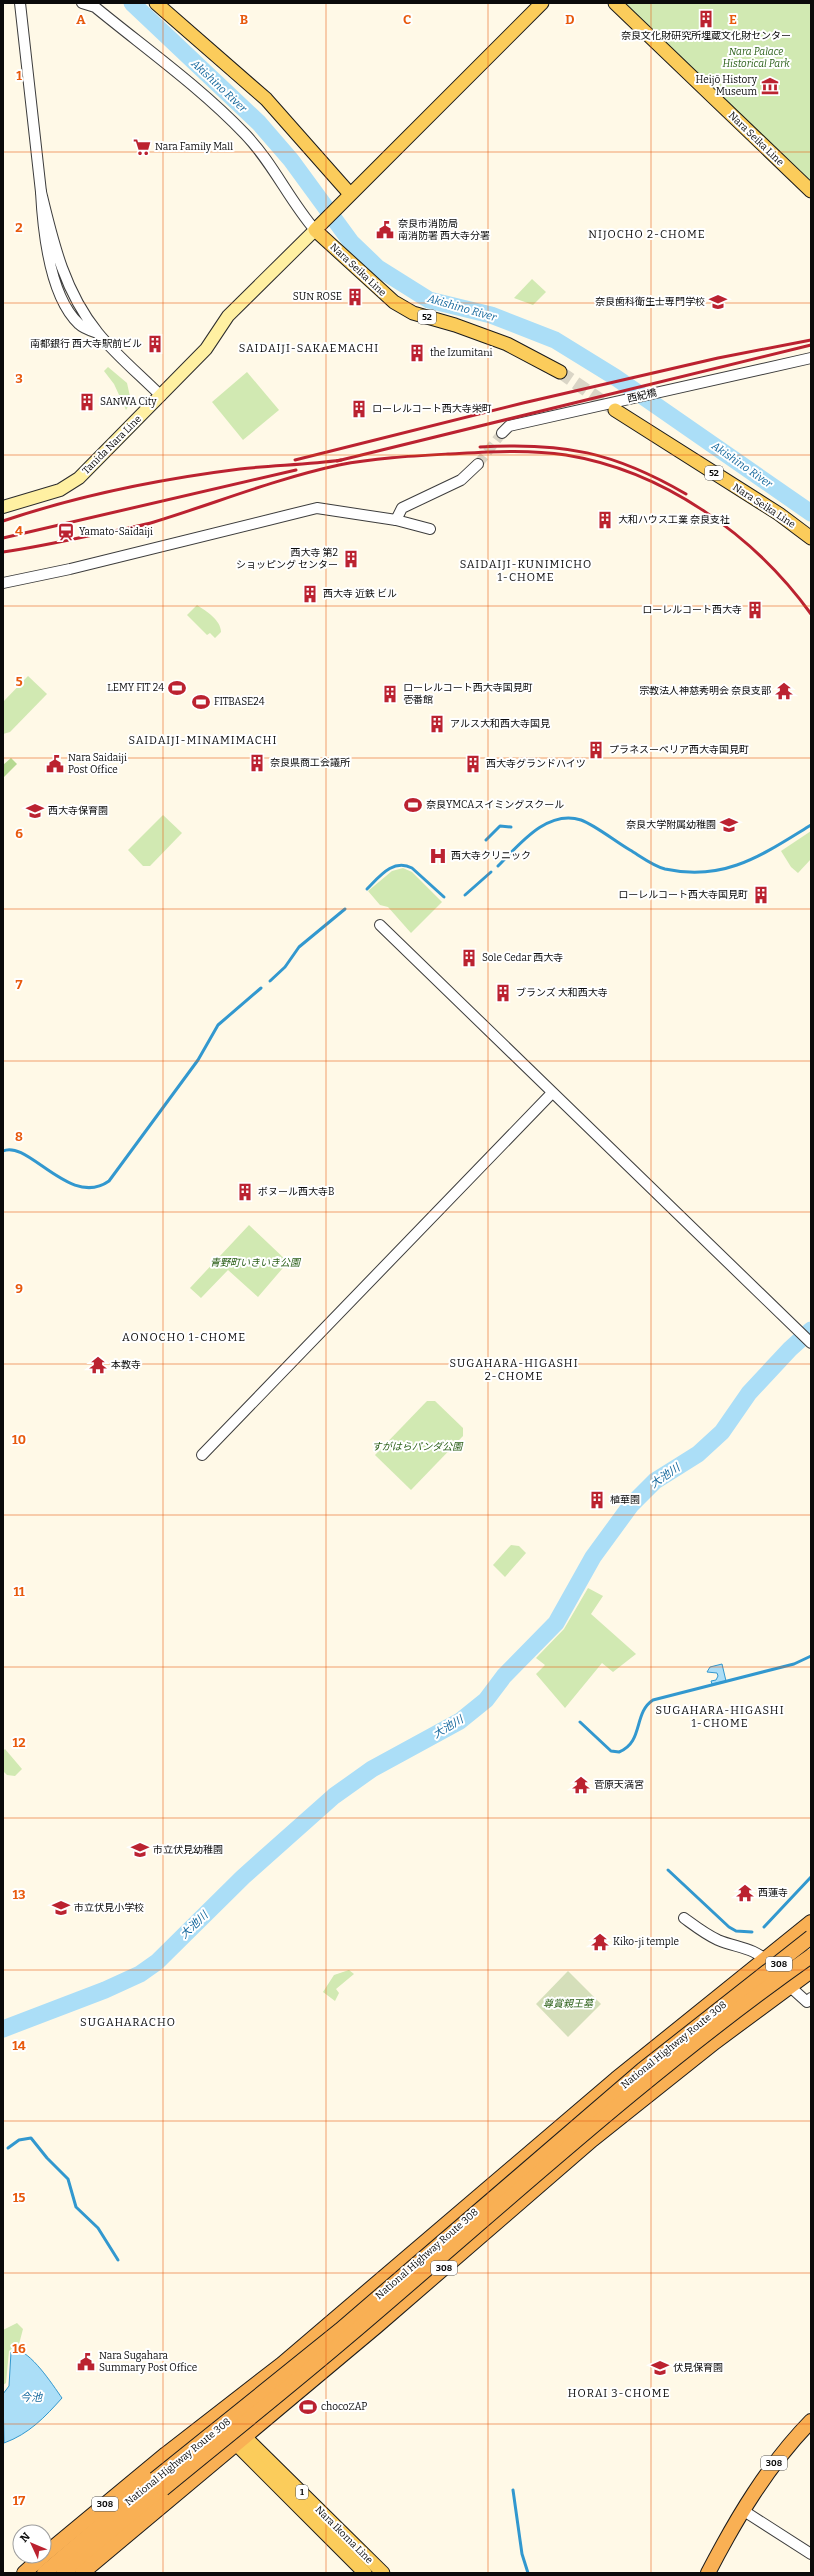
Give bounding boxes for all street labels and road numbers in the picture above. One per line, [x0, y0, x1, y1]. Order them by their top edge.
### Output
street label: Nara Seika Line [726, 110, 786, 168]
street label: Nara Seika Line [328, 241, 388, 299]
road number: 52 [418, 310, 436, 324]
street label: 西紀橋 [626, 387, 658, 405]
street label: Tanida Nara Line [80, 413, 144, 477]
road number: 52 [705, 466, 723, 480]
street label: Nara Seika Line [730, 481, 798, 531]
road number: 308 [766, 1957, 792, 1971]
street label: National Highway Route 308 [619, 1999, 729, 2091]
street label: National Highway Route 308 [373, 2206, 481, 2302]
road number: 308 [431, 2261, 457, 2275]
street label: National Highway Route 308 [123, 2416, 233, 2508]
road number: 308 [761, 2456, 787, 2470]
road number: 1 [296, 2485, 308, 2499]
road number: 308 [92, 2497, 118, 2511]
street label: Nara Ikoma Line [313, 2504, 375, 2566]

